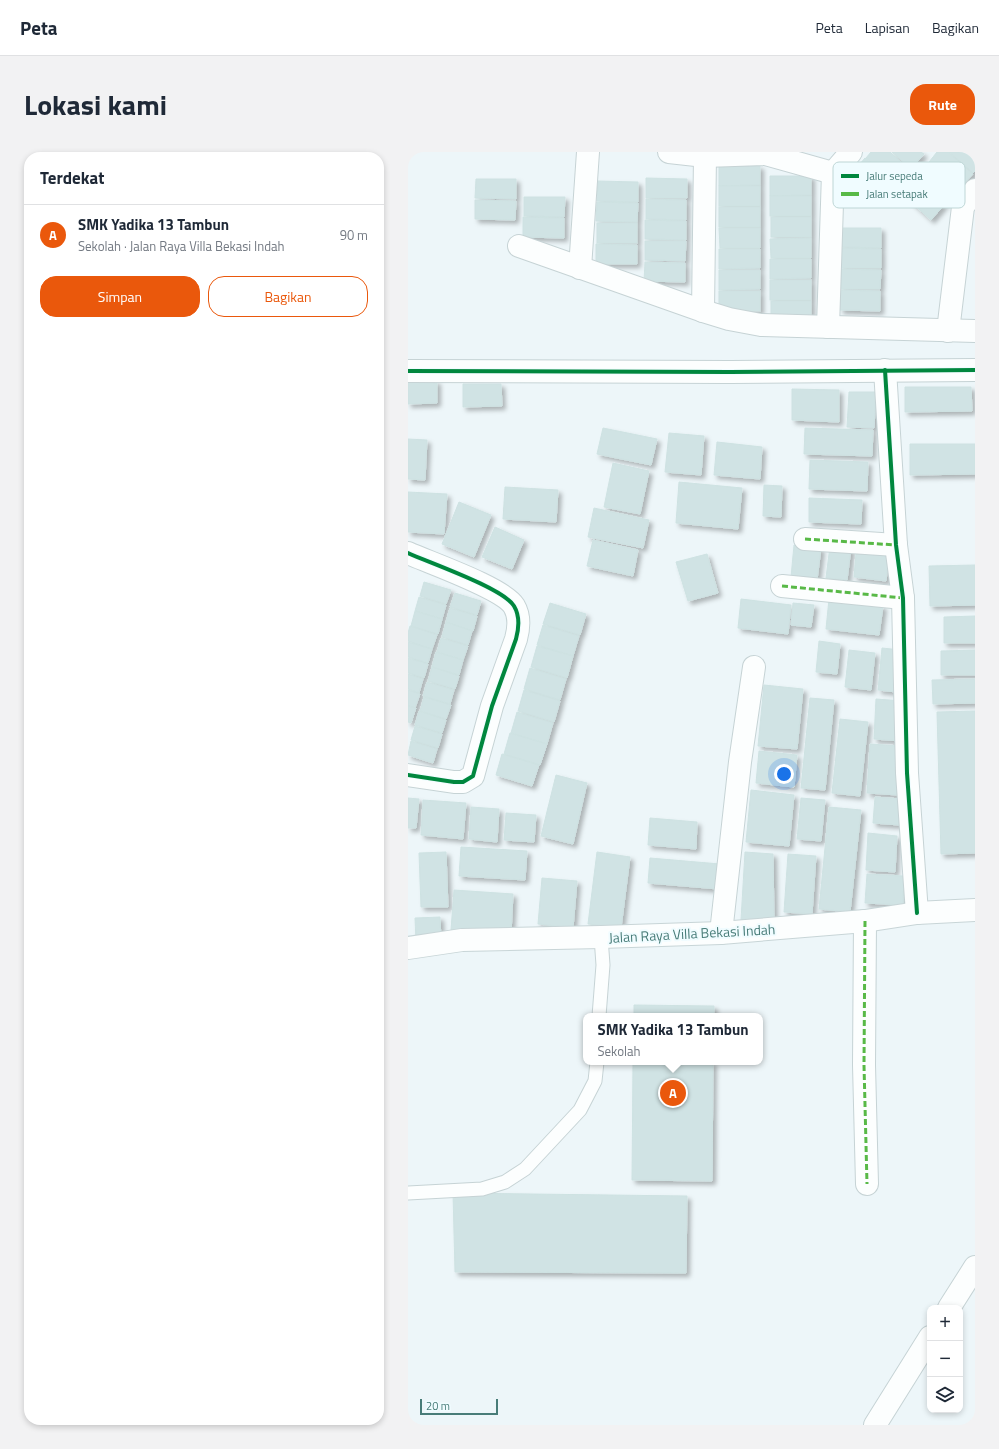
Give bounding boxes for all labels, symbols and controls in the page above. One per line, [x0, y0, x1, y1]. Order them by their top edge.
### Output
text: Peta [20, 13, 58, 42]
text: Peta [815, 17, 843, 38]
text: Lapisan [865, 17, 910, 38]
text: Bagikan [932, 17, 979, 38]
text: Lokasi kami [24, 83, 167, 126]
button: Rute [910, 84, 975, 125]
legend [833, 162, 965, 208]
text: Terdekat [40, 165, 104, 191]
text: Jalur sepeda [866, 168, 923, 184]
text: Jalan setapak [866, 186, 928, 202]
text: SMK Yadika 13 Tambun [78, 213, 229, 236]
text: A [49, 225, 57, 245]
text: 90 m [340, 225, 368, 245]
text: Sekolah · Jalan Raya Villa Bekasi Indah [78, 236, 285, 256]
button: Simpan [40, 276, 200, 317]
button: Bagikan [208, 276, 368, 317]
your location [774, 764, 794, 784]
street label: Jalan Raya Villa Bekasi Indah [608, 918, 776, 948]
popup [583, 1013, 763, 1065]
text: SMK Yadika 13 Tambun [597, 1018, 749, 1041]
text: Sekolah [597, 1041, 641, 1061]
pin: A [660, 1078, 686, 1108]
map controls [927, 1305, 963, 1413]
button: + [927, 1305, 963, 1341]
button: − [927, 1341, 963, 1377]
button: layers [927, 1377, 963, 1413]
scale bar [420, 1397, 498, 1416]
text: 20 m [426, 1398, 450, 1414]

